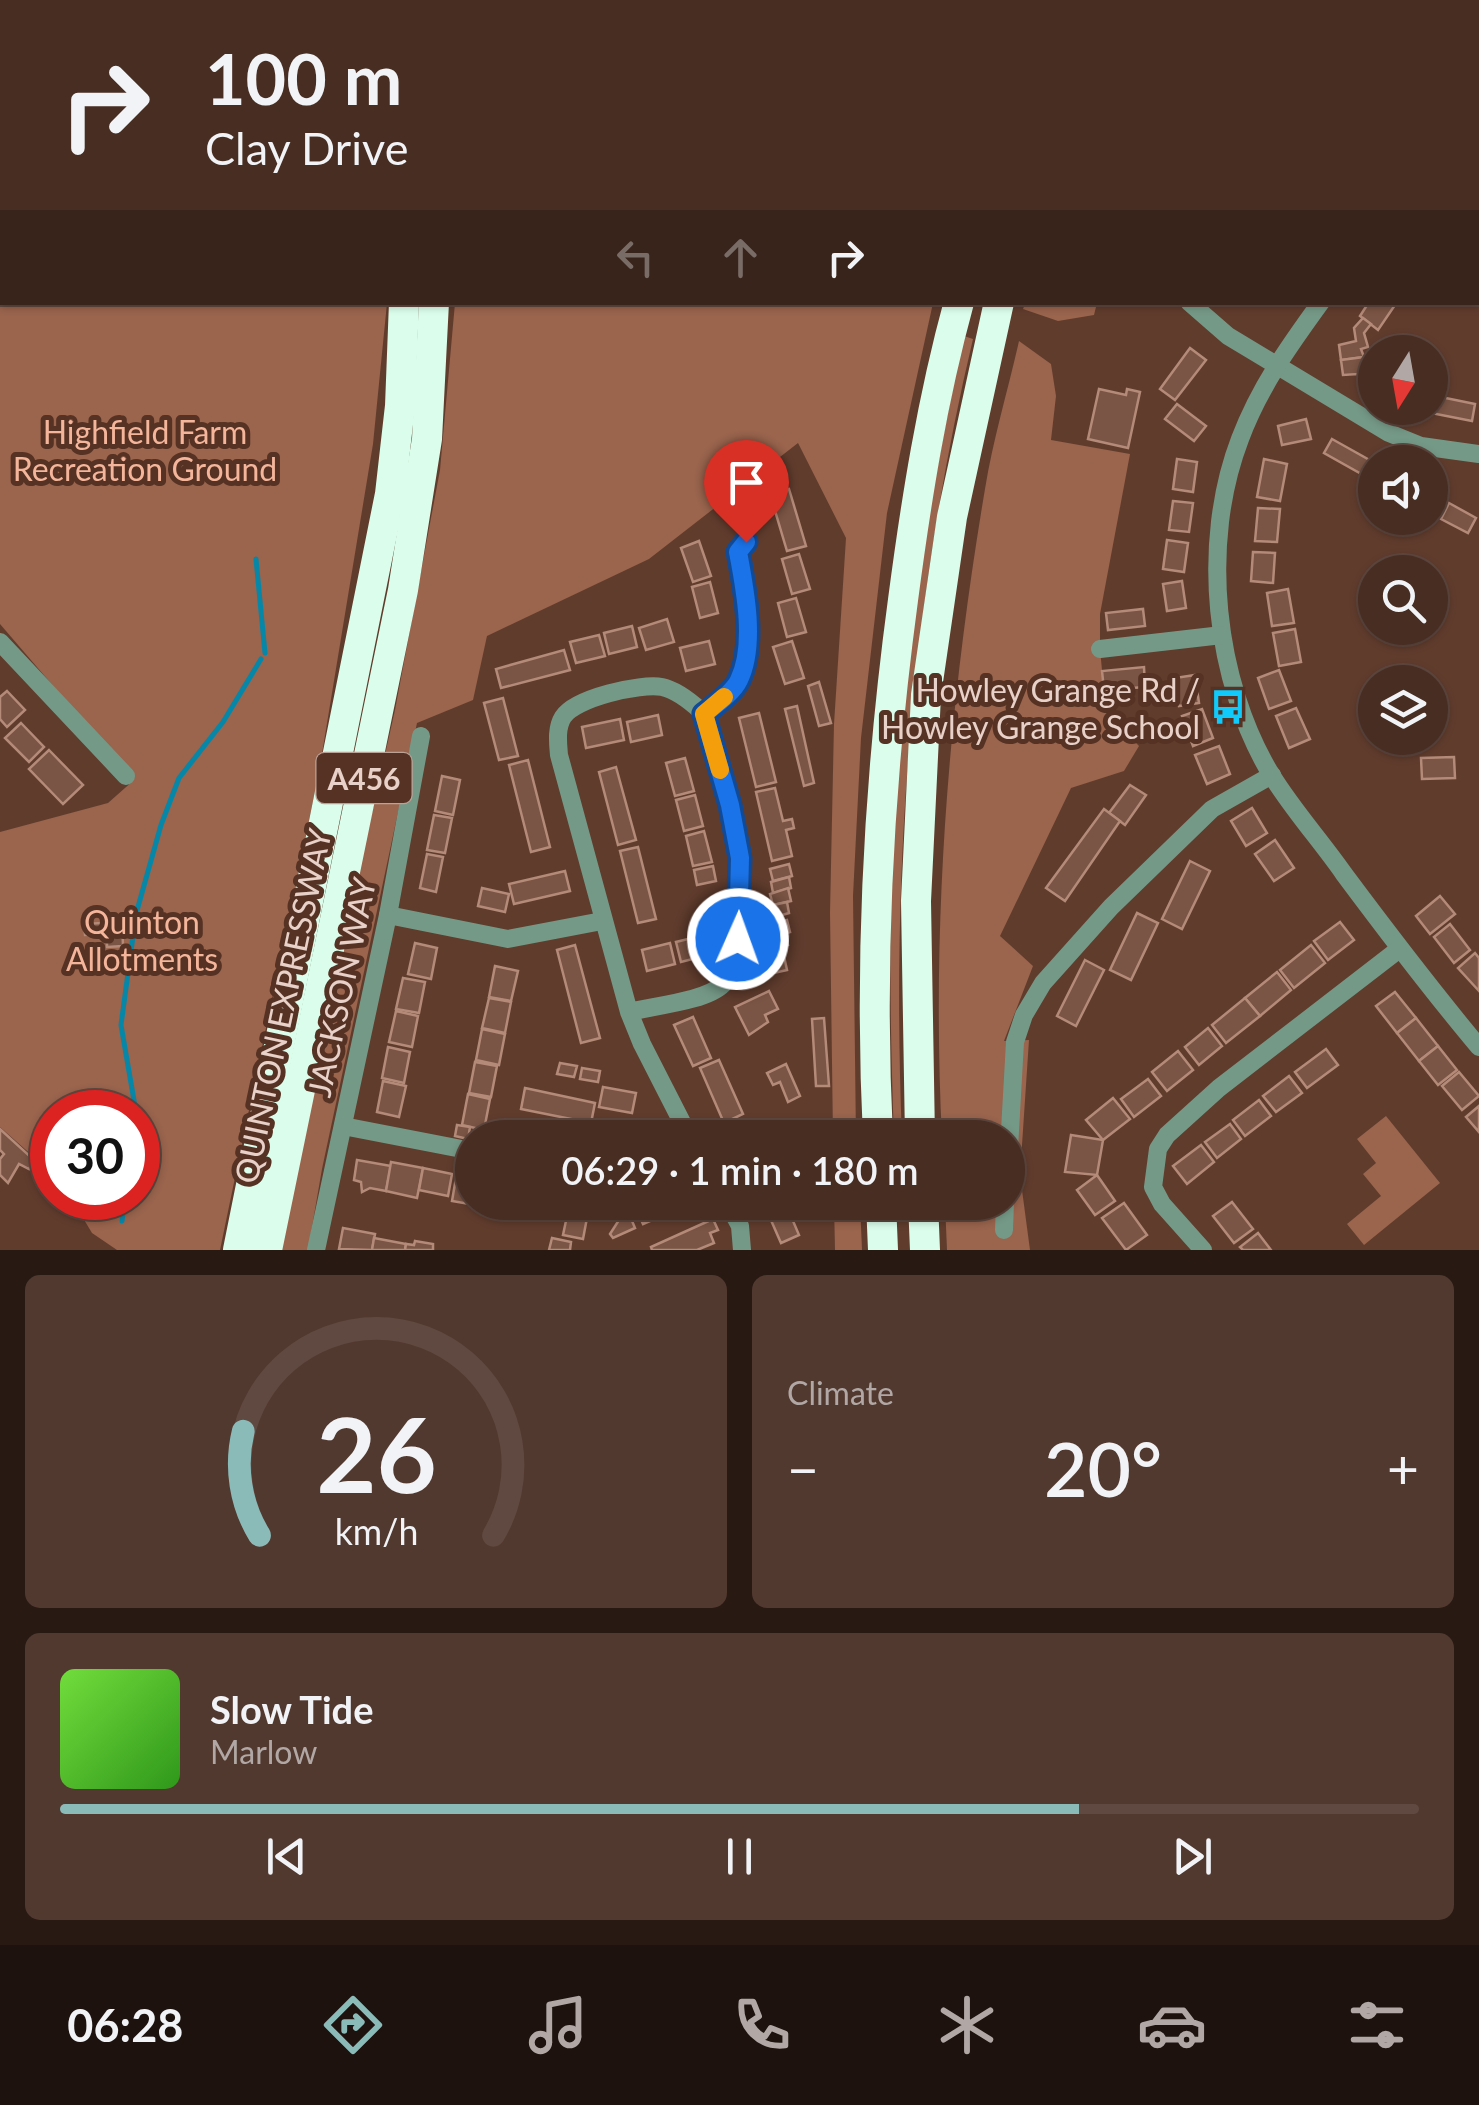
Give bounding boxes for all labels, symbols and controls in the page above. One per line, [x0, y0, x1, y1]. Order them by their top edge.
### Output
text: 100 m [205, 36, 402, 120]
icon: right [40, 40, 170, 170]
text: Clay Drive [205, 121, 408, 175]
icon: left [608, 230, 663, 285]
icon: ahead [713, 230, 768, 285]
icon: right [818, 230, 873, 285]
north arrow [1358, 335, 1448, 425]
map controls [1358, 335, 1448, 755]
park label: Highfield Farm Recreation Ground [13, 412, 277, 488]
pin [704, 440, 789, 543]
button: sound [1358, 445, 1448, 535]
icon: arrive [719, 455, 774, 510]
button: search [1358, 555, 1448, 645]
button: layers [1358, 665, 1448, 755]
place label: Howley Grange Rd / Howley Grange School [881, 670, 1200, 746]
bus stop icon: Howley Grange Rd / Howley Grange School [1209, 688, 1247, 726]
road number: A456 [316, 753, 412, 803]
street label: QUINTON EXPRESSWAY [225, 825, 339, 1187]
street label: JACKSON WAY [299, 874, 383, 1100]
position arrow [686, 887, 790, 991]
park label: Quinton Allotments [66, 902, 218, 978]
speed limit sign: 30 [30, 1090, 160, 1220]
text: 06:29 · 1 min · 180 m [562, 1147, 918, 1193]
text: Climate [787, 1373, 894, 1412]
text: 26 [316, 1390, 436, 1515]
text: 20° [1044, 1423, 1162, 1513]
text: − [787, 1435, 819, 1501]
text: + [1387, 1435, 1419, 1501]
text: km/h [334, 1510, 418, 1553]
text: Slow Tide [210, 1686, 373, 1732]
text: Marlow [210, 1732, 317, 1771]
icon: previous [259, 1829, 314, 1884]
icon: pause [712, 1829, 767, 1884]
icon: next [1165, 1829, 1220, 1884]
icon: directions [318, 1990, 388, 2060]
icon: music [523, 1990, 593, 2060]
icon: phone [727, 1990, 797, 2060]
icon: climate [932, 1990, 1002, 2060]
icon: car [1137, 1990, 1207, 2060]
icon: filters [1342, 1990, 1412, 2060]
text: 06:28 [67, 1998, 183, 2052]

